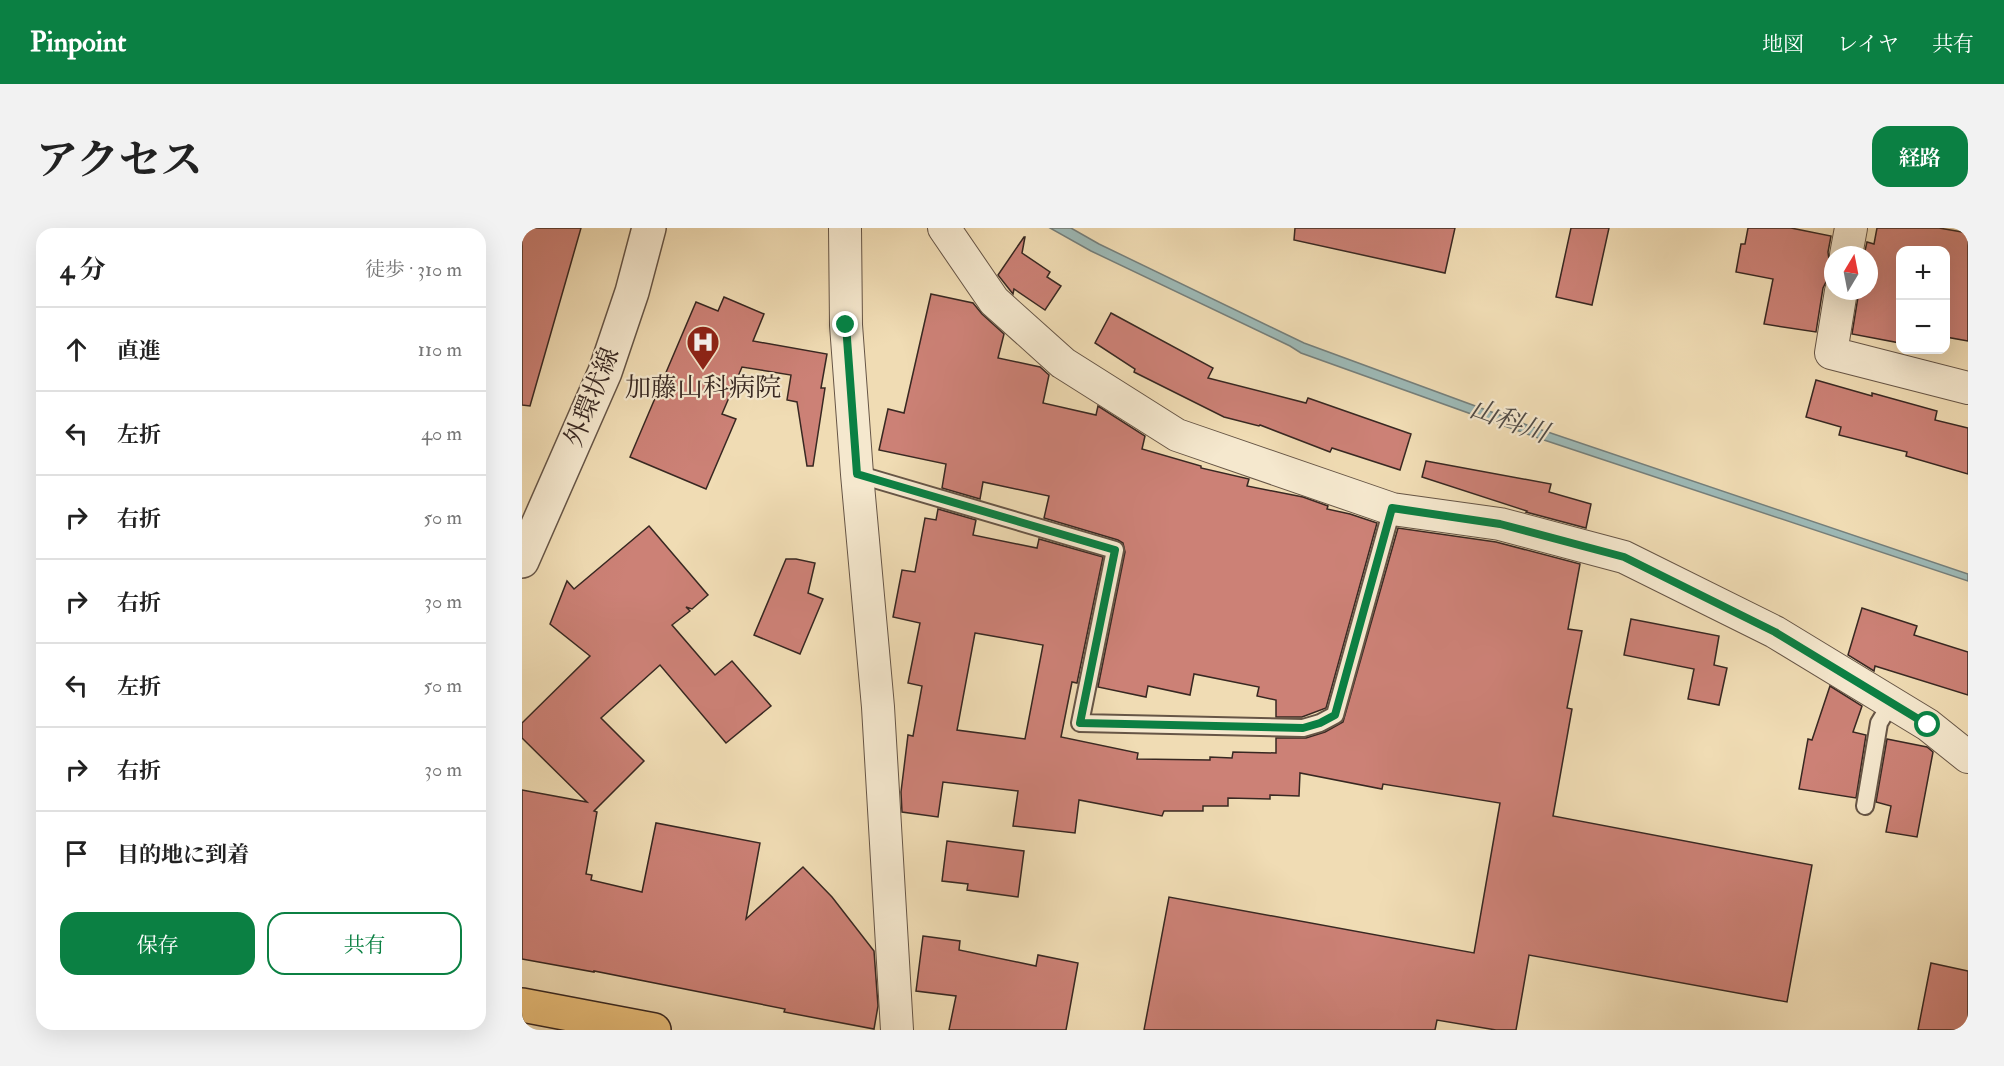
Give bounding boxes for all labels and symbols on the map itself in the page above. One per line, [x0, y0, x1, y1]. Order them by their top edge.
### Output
north arrow [1824, 246, 1878, 300]
route end [832, 311, 858, 337]
hospital icon: 加藤山科病院 [685, 324, 721, 371]
street label: 外環状線 [558, 343, 626, 451]
place label: 加藤山科病院 [625, 372, 781, 404]
water label: 山科川 [1465, 392, 1556, 451]
route start [1914, 711, 1940, 737]

